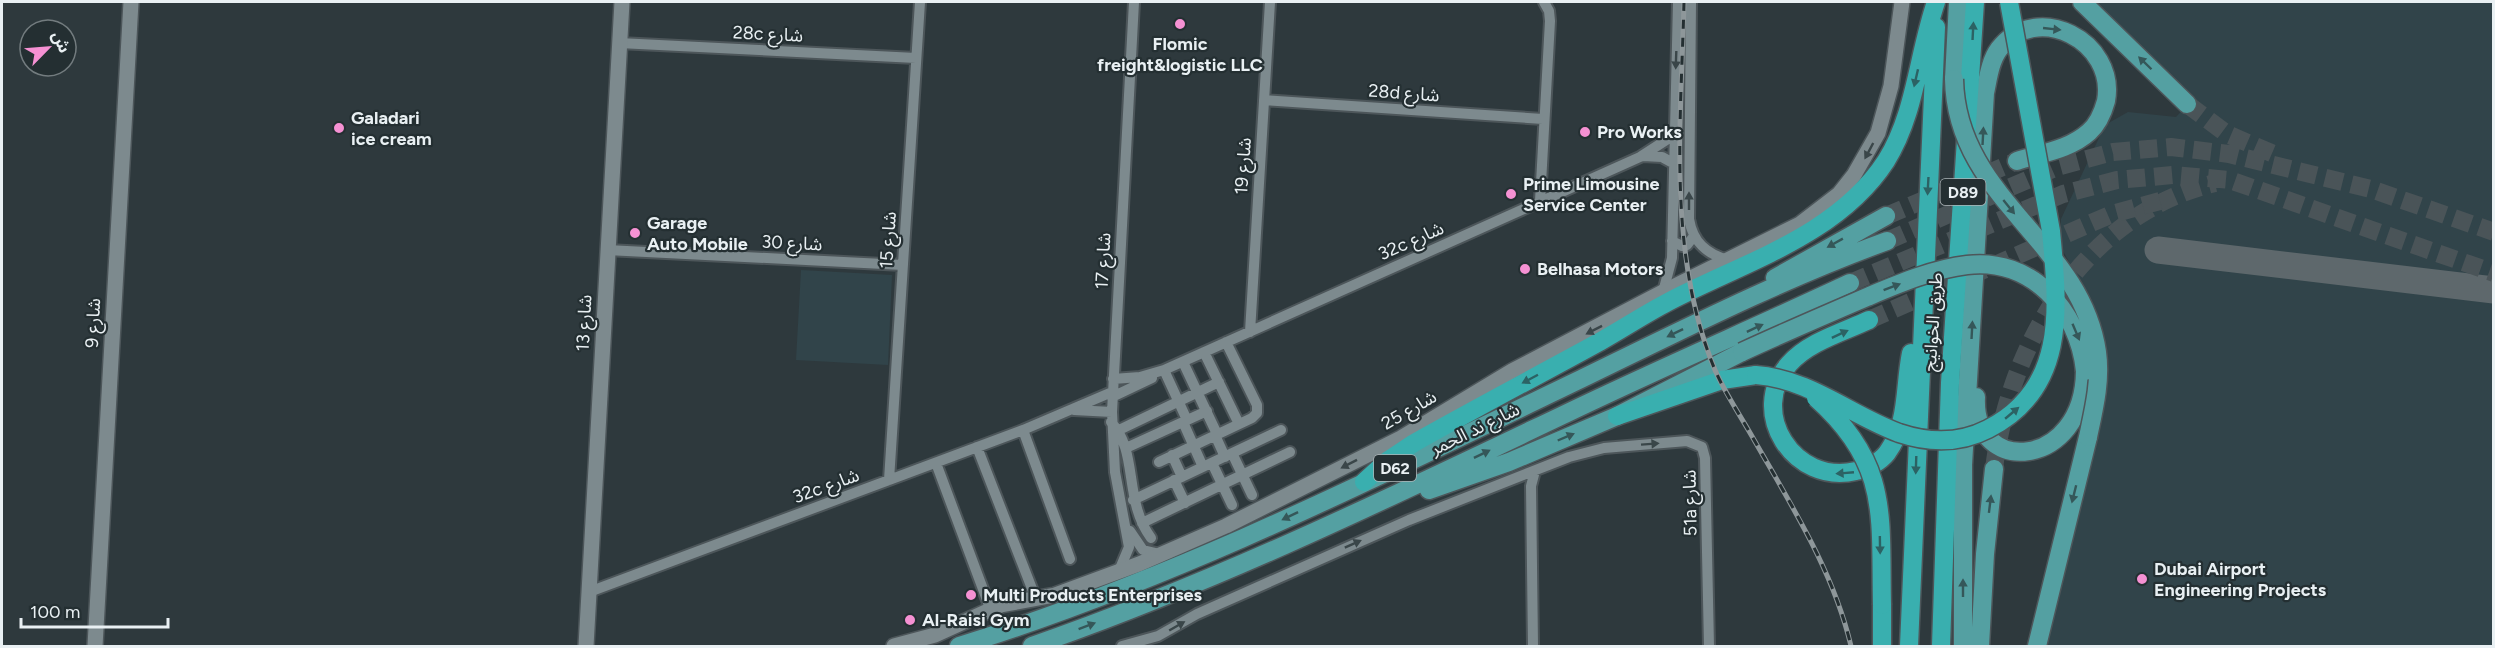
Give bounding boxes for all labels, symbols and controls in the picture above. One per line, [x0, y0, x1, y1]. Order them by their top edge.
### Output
marker: Flomic freight&logistic LLC [1173, 17, 1187, 31]
north arrow [18, 18, 78, 78]
street label: 28c شارع [732, 21, 804, 50]
one-way arrow [1968, 22, 1978, 41]
one-way arrow [2043, 24, 2062, 34]
text: ش [48, 28, 74, 56]
place label: Flomic freight&logistic LLC [1097, 33, 1263, 76]
one-way arrow [1672, 50, 1681, 69]
one-way arrow [2137, 56, 2152, 70]
one-way arrow [1911, 69, 1920, 88]
street label: 28d شارع [1368, 80, 1440, 109]
place label: Galadari ice cream [351, 107, 432, 150]
marker: Galadari ice cream [332, 121, 346, 135]
place label: Pro Works [1597, 121, 1682, 143]
marker: Pro Works [1578, 125, 1592, 139]
one-way arrow [1979, 126, 1988, 145]
street label: شارع 19 [1230, 137, 1259, 195]
one-way arrow [1864, 142, 1874, 159]
place label: Prime Limousine Service Center [1523, 173, 1659, 216]
one-way arrow [1924, 176, 1933, 195]
road number: D89 [1940, 179, 1986, 205]
marker: Prime Limousine Service Center [1504, 187, 1518, 201]
one-way arrow [1684, 191, 1694, 210]
one-way arrow [2003, 199, 2015, 214]
street label: شارع 15 [875, 211, 904, 270]
place label: Garage Auto Mobile [647, 212, 748, 255]
street label: 32c شارع [1375, 217, 1448, 268]
marker: Garage Auto Mobile [628, 226, 642, 240]
street label: شارع 30 [761, 230, 823, 259]
street label: شارع 17 [1091, 232, 1118, 290]
one-way arrow [1826, 237, 1843, 247]
place label: Belhasa Motors [1537, 258, 1664, 280]
marker: Belhasa Motors [1518, 262, 1532, 276]
street label: طريق الخوانيج [1919, 272, 1949, 373]
one-way arrow [1883, 282, 1901, 292]
street label: شارع 13 [572, 294, 599, 352]
street label: شارع 9 [81, 298, 108, 349]
one-way arrow [1968, 321, 1977, 340]
one-way arrow [1746, 323, 1763, 332]
one-way arrow [2072, 323, 2081, 341]
one-way arrow [1585, 325, 1602, 335]
one-way arrow [1667, 329, 1684, 338]
one-way arrow [1831, 329, 1848, 338]
one-way arrow [1521, 374, 1538, 384]
street label: شارع 25 [1378, 385, 1442, 437]
street label: شارع ند الحمر [1426, 398, 1524, 463]
one-way arrow [2004, 407, 2019, 420]
one-way arrow [1558, 433, 1575, 442]
one-way arrow [1640, 439, 1659, 449]
one-way arrow [1474, 449, 1491, 458]
road number: D62 [1374, 455, 1416, 481]
one-way arrow [1912, 456, 1921, 475]
one-way arrow [1341, 459, 1358, 469]
street label: 32c شارع [790, 464, 863, 511]
one-way arrow [1835, 468, 1854, 478]
street label: 51a شارع [1678, 470, 1705, 536]
one-way arrow [2069, 485, 2079, 503]
one-way arrow [1985, 495, 1995, 514]
one-way arrow [1282, 511, 1299, 520]
one-way arrow [1876, 535, 1885, 554]
one-way arrow [1345, 539, 1363, 549]
place label: Dubai Airport Engineering Projects [2154, 558, 2327, 601]
marker: Dubai Airport Engineering Projects [2135, 572, 2149, 586]
one-way arrow [1958, 579, 1968, 598]
place label: Multi Products Enterprises [983, 584, 1202, 606]
marker: Multi Products Enterprises [964, 588, 978, 602]
scale bar [21, 591, 168, 629]
text: 100 m [30, 601, 80, 623]
place label: Al-Raisi Gym [922, 609, 1029, 631]
marker: Al-Raisi Gym [903, 613, 917, 627]
one-way arrow [1078, 621, 1096, 631]
one-way arrow [1169, 621, 1186, 631]

